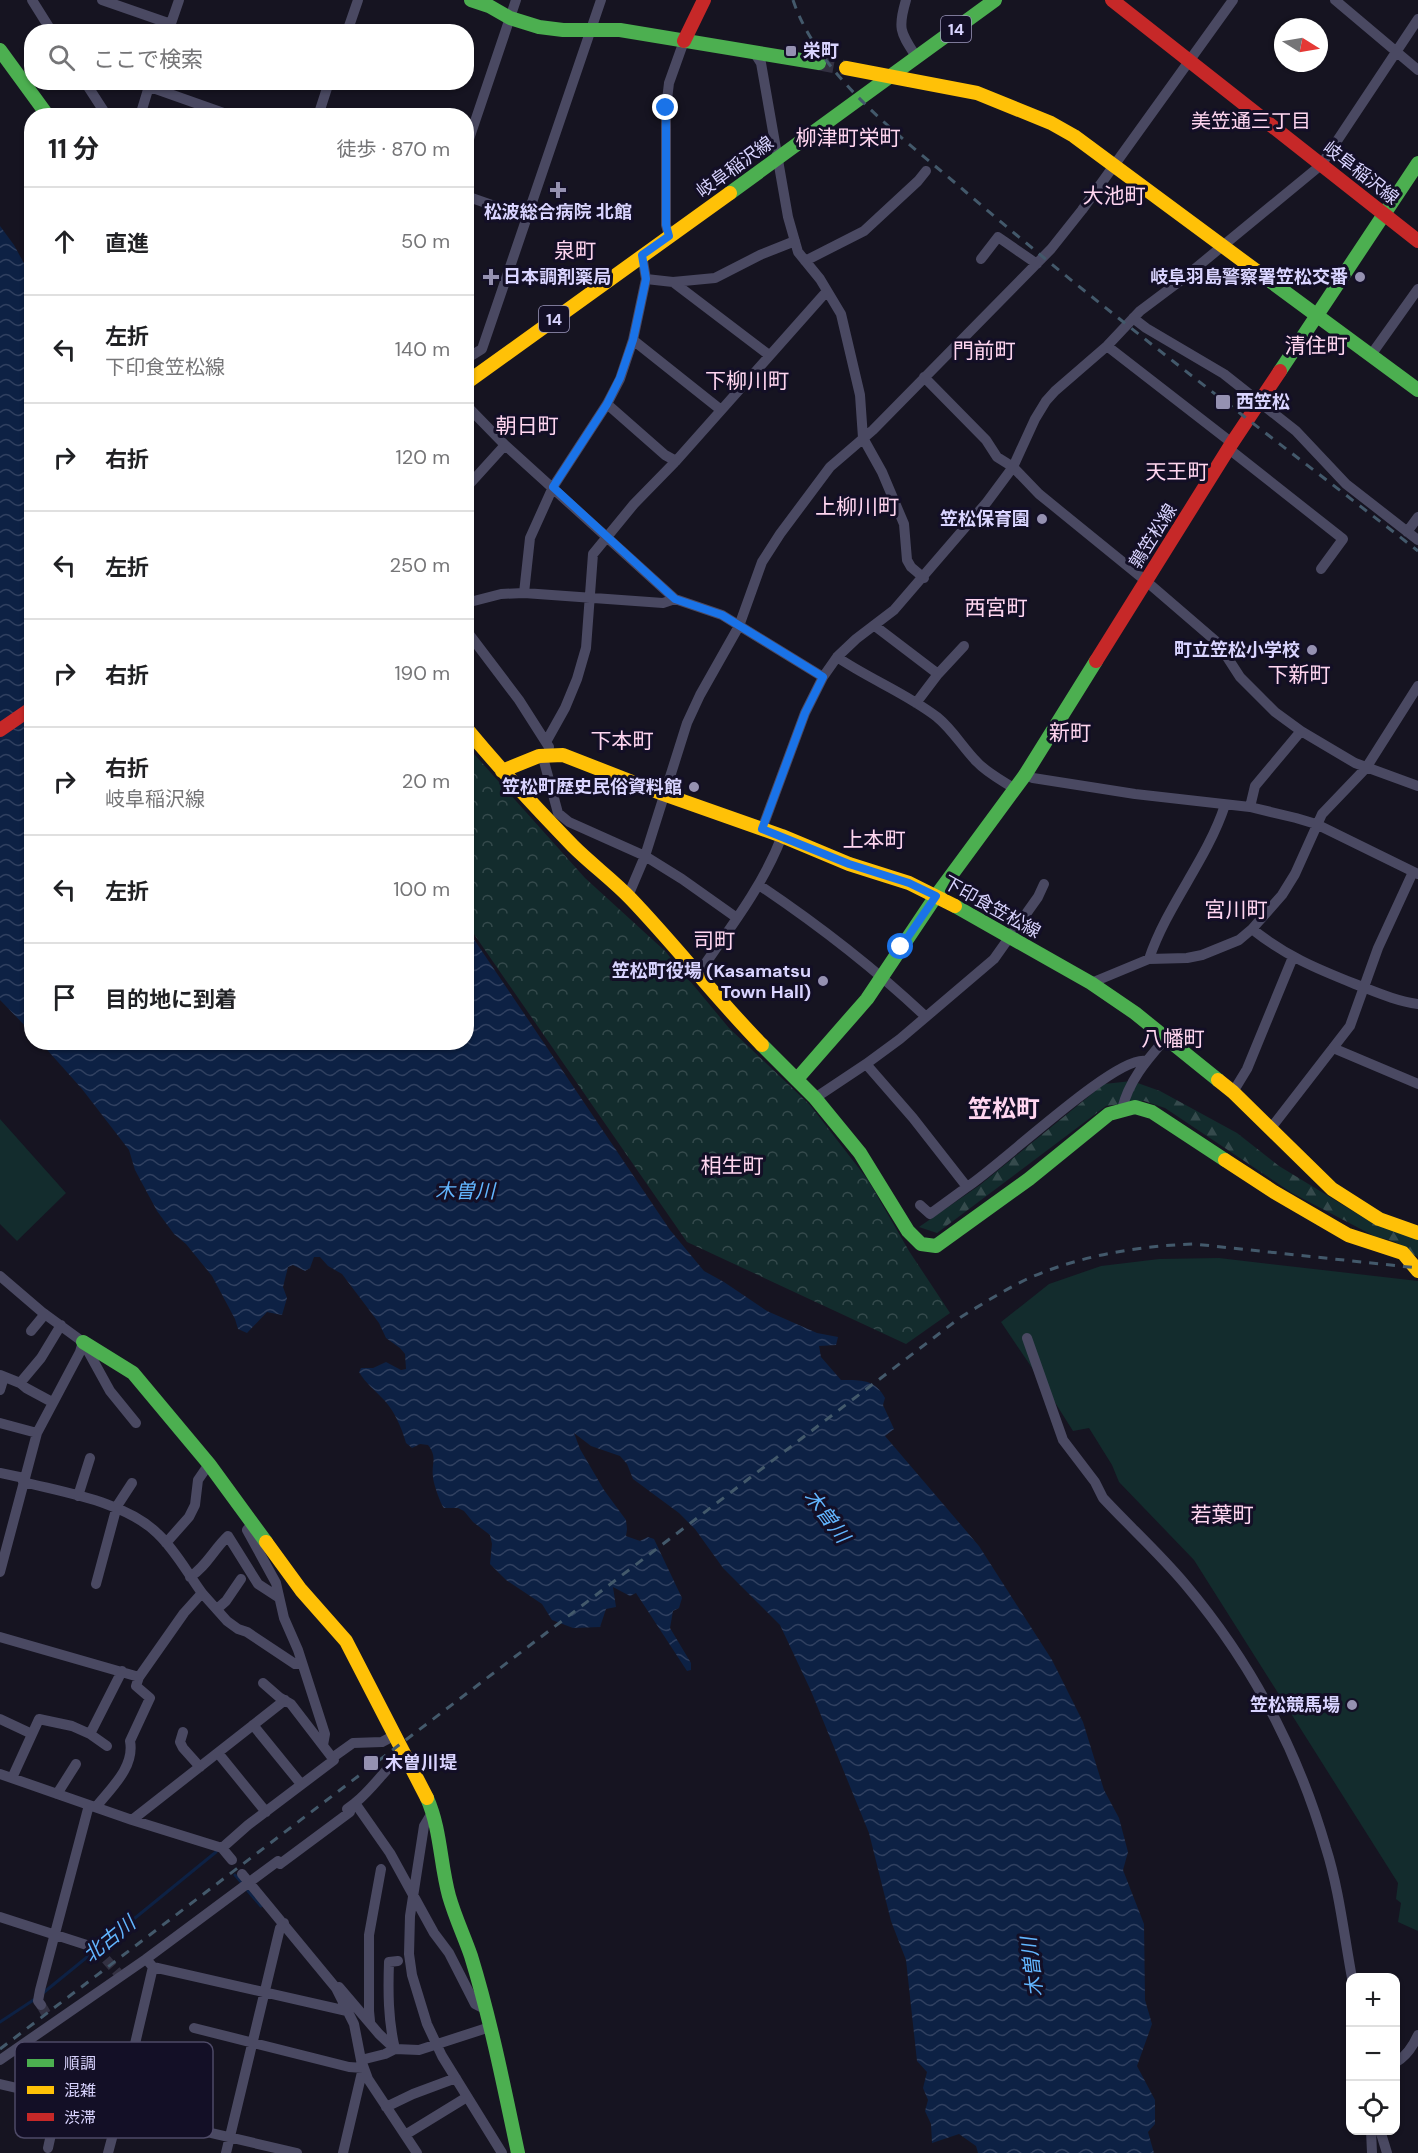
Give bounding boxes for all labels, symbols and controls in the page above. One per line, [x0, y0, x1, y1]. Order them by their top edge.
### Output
road number: 14 [941, 16, 971, 42]
north arrow [1274, 18, 1328, 72]
search box [24, 24, 474, 90]
place label: 栄町 [803, 39, 839, 63]
icon: search [45, 41, 78, 74]
marker: 栄町 [784, 44, 798, 58]
text: ここで検索 [93, 45, 203, 74]
route end [652, 94, 678, 120]
district label: 美笠通三丁目 [1191, 108, 1311, 134]
district label: 柳津町栄町 [796, 124, 901, 152]
street label: 岐阜稲沢線 [692, 131, 778, 203]
text: 11 分 [48, 132, 99, 166]
text: 徒歩 · 870 m [337, 136, 450, 162]
street label: 岐阜稲沢線 [1318, 136, 1404, 210]
marker: 松波総合病院 北館 [549, 181, 567, 199]
district label: 大池町 [1083, 182, 1146, 210]
place label: 松波総合病院 北館 [484, 200, 632, 224]
icon: ahead [48, 225, 81, 258]
text: 50 m [401, 228, 450, 254]
text: 直進 [105, 229, 149, 258]
district label: 泉町 [554, 237, 596, 265]
place label: 日本調剤薬局 [503, 265, 611, 289]
place label: 岐阜羽島警察署笠松交番 [1150, 265, 1348, 289]
marker: 日本調剤薬局 [484, 270, 498, 284]
marker: 岐阜羽島警察署笠松交番 [1353, 270, 1367, 284]
road number: 14 [539, 306, 569, 332]
text: 左折 [105, 322, 149, 351]
district label: 清住町 [1285, 332, 1348, 360]
icon: left [48, 333, 81, 366]
text: 140 m [395, 336, 450, 362]
district label: 門前町 [953, 337, 1016, 365]
text: 下印食笠松線 [105, 354, 225, 380]
district label: 下柳川町 [705, 367, 789, 395]
place label: 西笠松 [1236, 390, 1290, 414]
marker: 西笠松 [1214, 393, 1232, 411]
district label: 朝日町 [496, 412, 559, 440]
icon: right [48, 441, 81, 474]
text: 120 m [396, 444, 450, 470]
text: 右折 [105, 445, 149, 474]
district label: 天王町 [1146, 458, 1209, 486]
district label: 上柳川町 [815, 493, 899, 521]
street label: 鶉笠松線 [1124, 499, 1182, 573]
place label: 笠松保育園 [940, 507, 1030, 531]
marker: 笠松保育園 [1035, 512, 1049, 526]
icon: left [48, 549, 81, 582]
text: 250 m [389, 552, 450, 578]
text: 左折 [105, 553, 149, 582]
district label: 西宮町 [965, 594, 1028, 622]
place label: 町立笠松小学校 [1174, 638, 1300, 662]
marker: 町立笠松小学校 [1305, 643, 1319, 657]
icon: right [48, 657, 81, 690]
text: 190 m [394, 660, 450, 686]
text: 右折 [105, 661, 149, 690]
district label: 下新町 [1268, 661, 1331, 689]
district label: 新町 [1049, 719, 1091, 747]
district label: 下本町 [591, 727, 654, 755]
text: 右折 [105, 754, 149, 783]
icon: right [48, 765, 81, 798]
text: 20 m [402, 768, 450, 794]
place label: 笠松町歴史民俗資料館 [502, 775, 682, 799]
marker: 笠松町歴史民俗資料館 [687, 780, 701, 794]
text: 岐阜稲沢線 [105, 786, 205, 812]
district label: 上本町 [843, 826, 906, 854]
street label: 下印食笠松線 [939, 870, 1045, 944]
icon: left [48, 873, 81, 906]
text: 100 m [393, 876, 450, 902]
text: 左折 [105, 877, 149, 906]
district label: 宮川町 [1205, 896, 1268, 924]
district label: 司町 [693, 927, 735, 955]
route start [887, 933, 913, 959]
place label: 笠松町役場 (Kasamatsu Town Hall) [612, 959, 811, 1004]
marker: 笠松町役場 (Kasamatsu Town Hall) [816, 974, 830, 988]
icon: arrive [48, 981, 81, 1014]
text: 目的地に到着 [105, 985, 237, 1014]
district label: 八幡町 [1142, 1025, 1205, 1053]
district label: 笠松町 [968, 1093, 1040, 1124]
district label: 相生町 [701, 1152, 764, 1180]
water label: 木曽川 [435, 1178, 497, 1204]
water label: 木曽川 [799, 1484, 857, 1549]
district label: 若葉町 [1191, 1501, 1254, 1529]
place label: 笠松競馬場 [1250, 1693, 1340, 1717]
marker: 笠松競馬場 [1345, 1698, 1359, 1712]
place label: 木曽川堤 [385, 1751, 457, 1775]
marker: 木曽川堤 [362, 1754, 380, 1772]
water label: 北古川 [78, 1909, 142, 1968]
water label: 木曽川 [1015, 1934, 1049, 1998]
map controls [1346, 1973, 1400, 2135]
button: + [1346, 1973, 1400, 2027]
button: − [1346, 2027, 1400, 2081]
legend [15, 2042, 213, 2138]
text: 順調 [64, 2053, 96, 2074]
text: 混雑 [64, 2080, 96, 2101]
button: locate [1346, 2081, 1400, 2135]
text: 渋滞 [64, 2107, 96, 2128]

